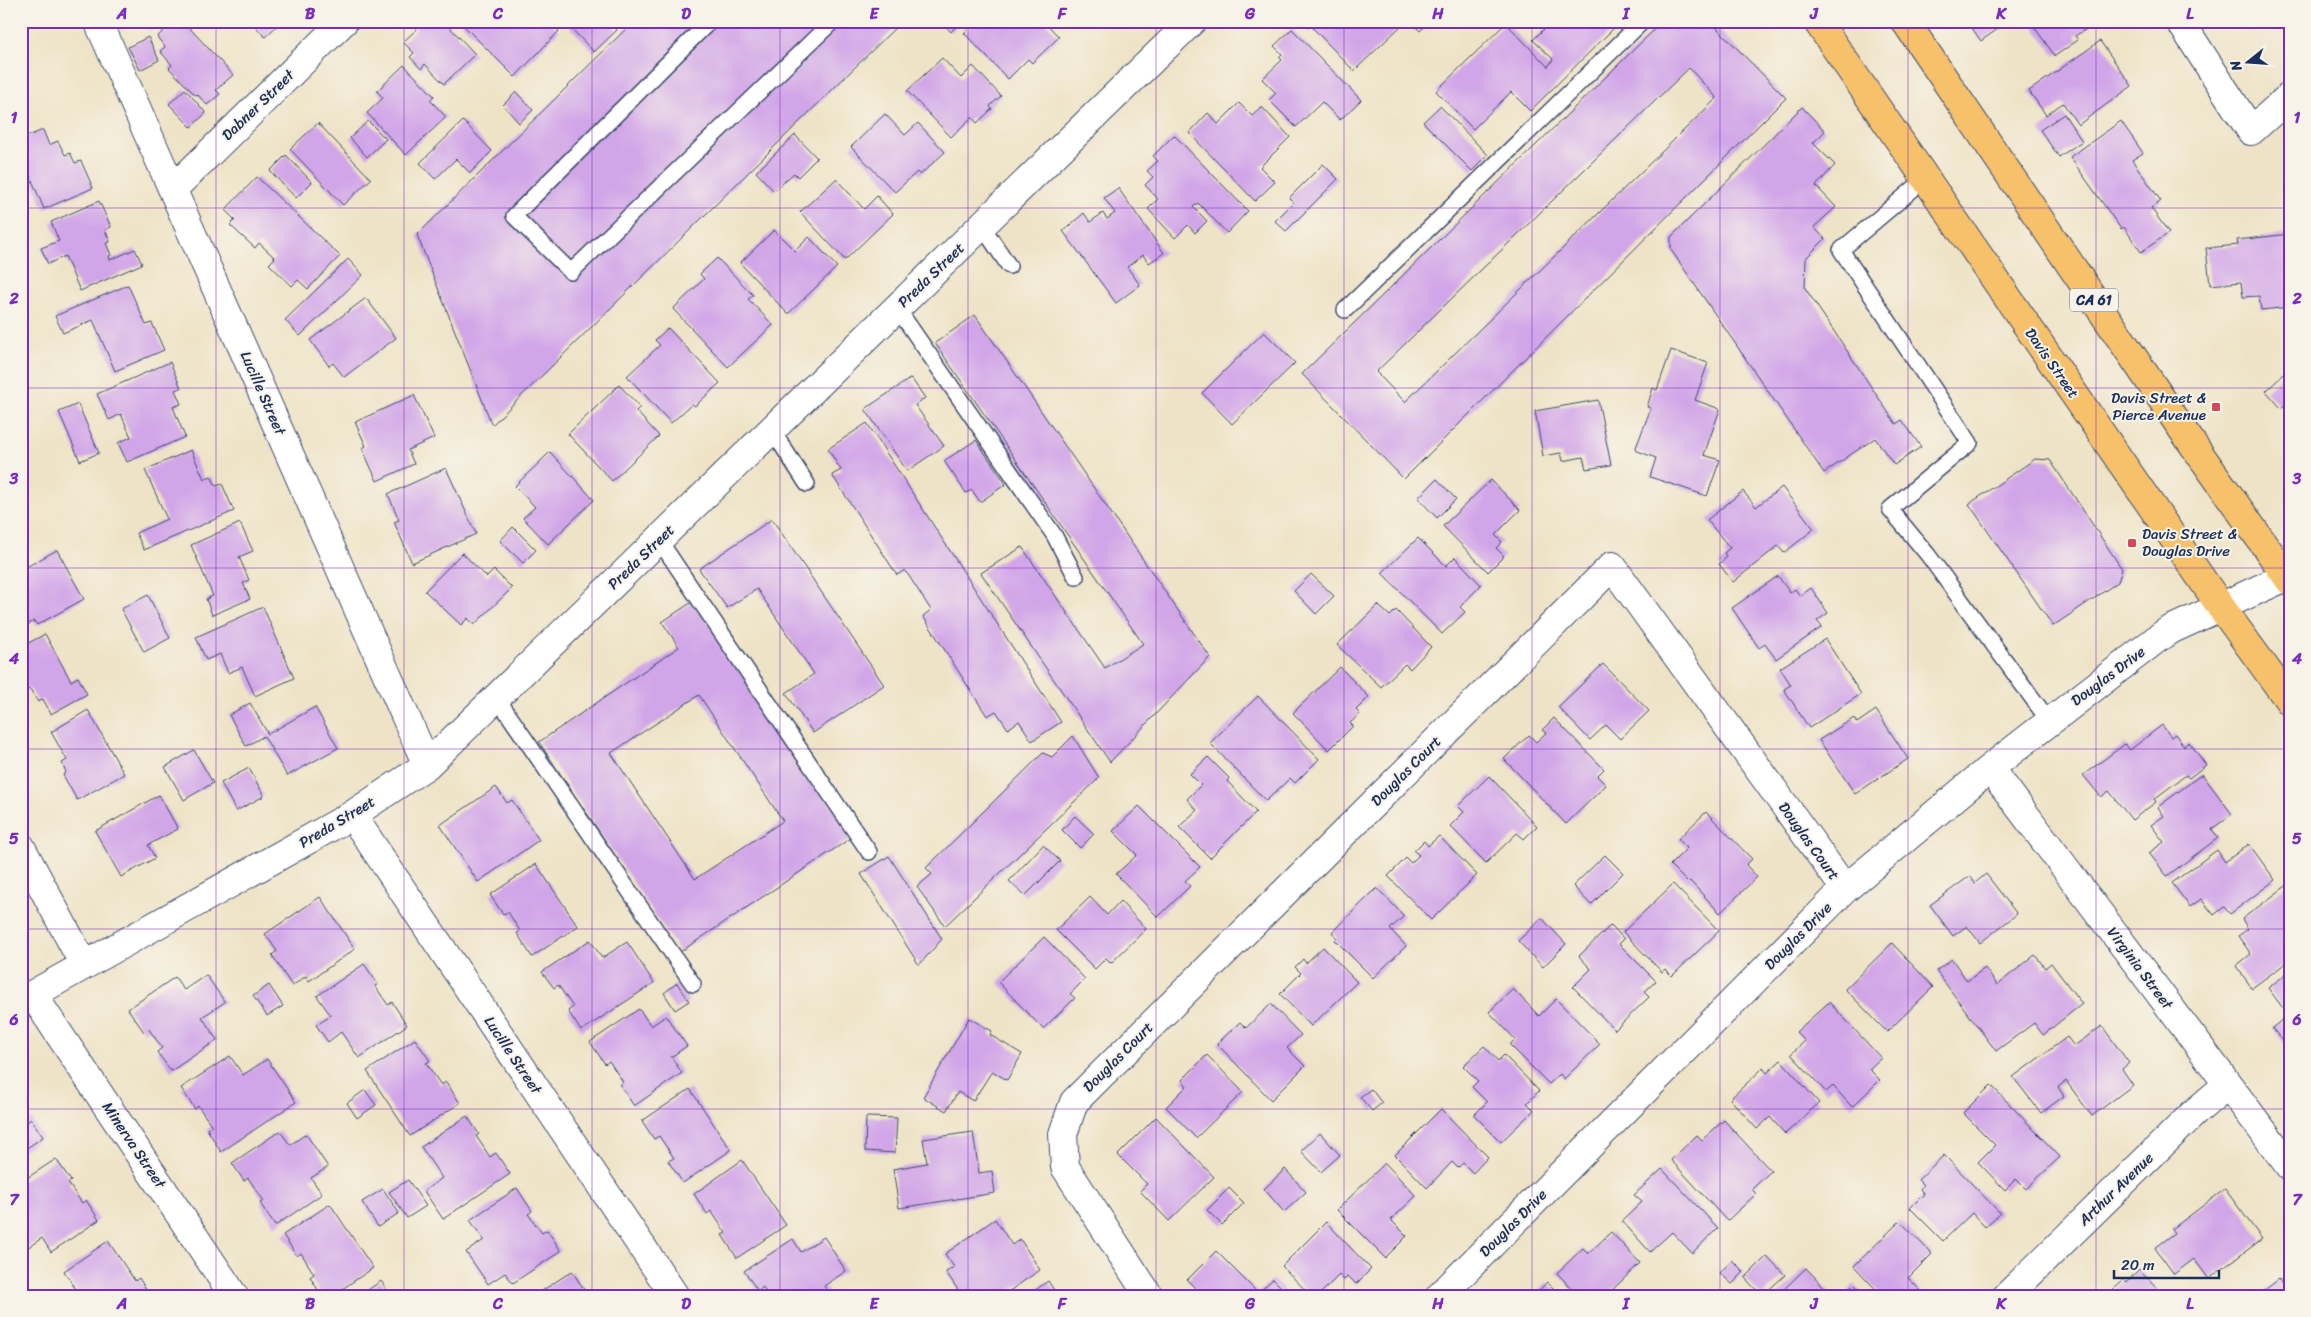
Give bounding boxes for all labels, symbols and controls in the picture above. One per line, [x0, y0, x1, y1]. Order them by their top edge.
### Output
text: A [116, 0, 127, 28]
text: B [305, 0, 316, 28]
text: C [492, 0, 504, 28]
text: D [681, 0, 691, 28]
text: E [870, 0, 880, 28]
text: F [1057, 0, 1068, 28]
text: G [1244, 0, 1256, 28]
text: H [1431, 0, 1444, 28]
text: I [1622, 0, 1631, 28]
text: J [1809, 0, 1819, 28]
text: K [1995, 0, 2007, 28]
text: L [2186, 0, 2194, 28]
north arrow [2224, 38, 2274, 88]
text: N [2223, 57, 2250, 75]
street label: Dabner Street [215, 62, 301, 147]
text: 1 [11, 103, 18, 132]
text: 1 [2294, 103, 2301, 132]
street label: Preda Street [891, 236, 971, 314]
text: 2 [8, 284, 19, 313]
text: 2 [2291, 284, 2302, 313]
road number: CA 61 [2070, 288, 2118, 312]
street label: Davis Street [2018, 322, 2086, 404]
street label: Lucille Street [233, 347, 294, 440]
place label: Davis Street & Pierce Avenue [2111, 385, 2206, 428]
marker: Davis Street & Pierce Avenue [2210, 401, 2222, 413]
text: 3 [9, 464, 19, 493]
text: 3 [2292, 464, 2302, 493]
street label: Preda Street [601, 518, 681, 596]
place label: Davis Street & Douglas Drive [2142, 521, 2237, 564]
marker: Davis Street & Douglas Drive [2126, 537, 2138, 549]
street label: Douglas Drive [2065, 639, 2151, 713]
text: 4 [8, 644, 19, 673]
text: 4 [2291, 644, 2302, 673]
street label: Douglas Court [1364, 729, 1448, 813]
street label: Preda Street [294, 789, 381, 855]
street label: Douglas Court [1772, 796, 1847, 886]
text: 5 [9, 824, 19, 853]
text: 5 [2292, 824, 2302, 853]
street label: Douglas Drive [1758, 895, 1839, 976]
street label: Virginia Street [2100, 921, 2180, 1016]
text: 6 [8, 1005, 19, 1034]
text: 6 [2291, 1005, 2302, 1034]
street label: Lucille Street [477, 1010, 549, 1100]
street label: Douglas Court [1076, 1015, 1160, 1099]
street label: Minerva Street [95, 1096, 173, 1195]
street label: Arthur Avenue [2071, 1146, 2160, 1233]
street label: Douglas Drive [1473, 1182, 1554, 1263]
text: 7 [9, 1185, 20, 1214]
text: 7 [2292, 1185, 2303, 1214]
scale bar [2114, 1247, 2218, 1279]
text: 20 m [2121, 1252, 2155, 1278]
text: A [116, 1289, 127, 1317]
text: B [305, 1289, 316, 1317]
text: C [492, 1289, 504, 1317]
text: D [681, 1289, 691, 1317]
text: E [870, 1289, 880, 1317]
text: F [1057, 1289, 1068, 1317]
text: G [1244, 1289, 1256, 1317]
text: H [1431, 1289, 1444, 1317]
text: I [1622, 1289, 1631, 1317]
text: J [1809, 1289, 1819, 1317]
text: K [1995, 1289, 2007, 1317]
text: L [2186, 1289, 2194, 1317]

